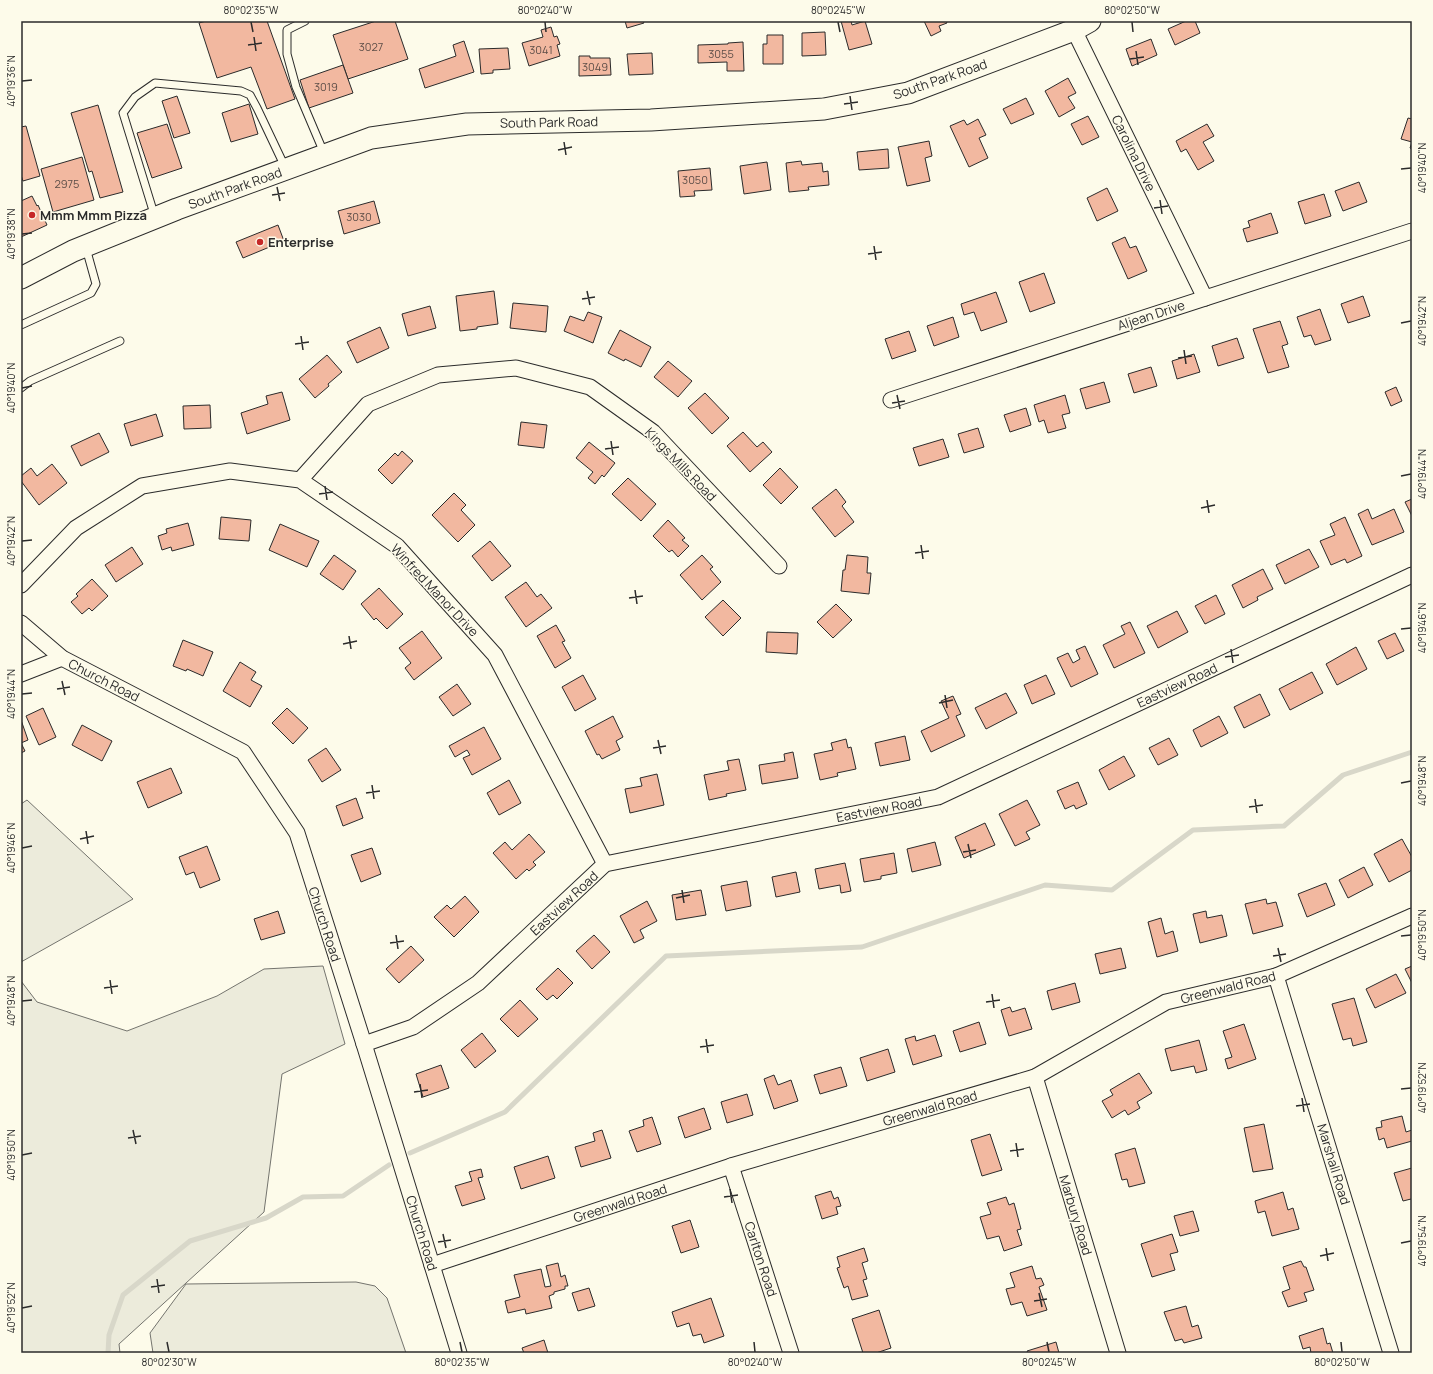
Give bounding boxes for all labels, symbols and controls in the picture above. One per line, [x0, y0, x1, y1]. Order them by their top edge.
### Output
text: 80°02'35"W [224, 3, 279, 17]
text: 80°02'40"W [518, 3, 573, 17]
text: 80°02'45"W [811, 3, 866, 17]
text: 80°02'50"W [1104, 3, 1160, 17]
house number: 3027 [359, 39, 383, 54]
house number: 3041 [529, 42, 553, 57]
house number: 3055 [708, 46, 734, 61]
street label: South Park Road [891, 54, 989, 104]
text: 40°19'36"N [4, 55, 18, 107]
house number: 3049 [582, 59, 608, 74]
house number: 3019 [314, 79, 338, 94]
street label: South Park Road [500, 112, 598, 132]
street label: Carolina Drive [1108, 112, 1160, 195]
text: 40°19'40"N [1415, 143, 1429, 193]
street label: South Park Road [186, 163, 284, 213]
house number: 3050 [682, 172, 708, 187]
house number: 2975 [55, 176, 79, 191]
place label: Mmm Mmm Pizza [40, 206, 147, 224]
text: 40°19'38"N [4, 208, 18, 259]
house number: 3030 [346, 209, 372, 224]
marker: Mmm Mmm Pizza [27, 210, 37, 220]
place label: Enterprise [268, 233, 334, 251]
marker: Enterprise [255, 237, 265, 247]
street label: Aljean Drive [1115, 296, 1187, 334]
text: 40°19'42"N [1415, 296, 1429, 346]
text: 40°19'40"N [4, 363, 18, 413]
street label: Kings Mills Road [641, 423, 721, 505]
text: 40°19'44"N [1415, 449, 1429, 499]
text: 40°19'42"N [4, 516, 18, 566]
street label: Winfred Manor Drive [387, 540, 483, 641]
text: 40°19'46"N [1415, 603, 1429, 653]
street label: Church Road [65, 654, 143, 706]
street label: Eastview Road [1134, 658, 1220, 712]
text: 40°19'44"N [4, 669, 18, 719]
text: 40°19'48"N [1415, 756, 1429, 806]
street label: Eastview Road [835, 792, 923, 826]
text: 40°19'46"N [4, 823, 18, 873]
street label: Eastview Road [526, 867, 602, 939]
street label: Church Road [304, 884, 346, 964]
text: 40°19'50"N [1415, 909, 1429, 961]
street label: Greenwald Road [1179, 966, 1277, 1008]
text: 40°19'48"N [4, 976, 18, 1026]
text: 40°19'52"N [1415, 1063, 1429, 1113]
street label: Greenwald Road [881, 1086, 979, 1130]
street label: Marshall Road [1313, 1121, 1355, 1207]
text: 40°19'50"N [4, 1129, 18, 1181]
street label: Marbury Road [1055, 1173, 1097, 1257]
street label: Greenwald Road [571, 1179, 669, 1227]
street label: Church Road [402, 1193, 442, 1273]
text: 40°19'54"N [1415, 1215, 1429, 1266]
street label: Carlton Road [740, 1219, 782, 1299]
text: 40°19'52"N [4, 1283, 18, 1333]
text: 80°02'30"W [141, 1355, 197, 1369]
text: 80°02'35"W [435, 1355, 490, 1369]
text: 80°02'40"W [728, 1355, 783, 1369]
text: 80°02'45"W [1022, 1355, 1077, 1369]
text: 80°02'50"W [1314, 1355, 1370, 1369]

